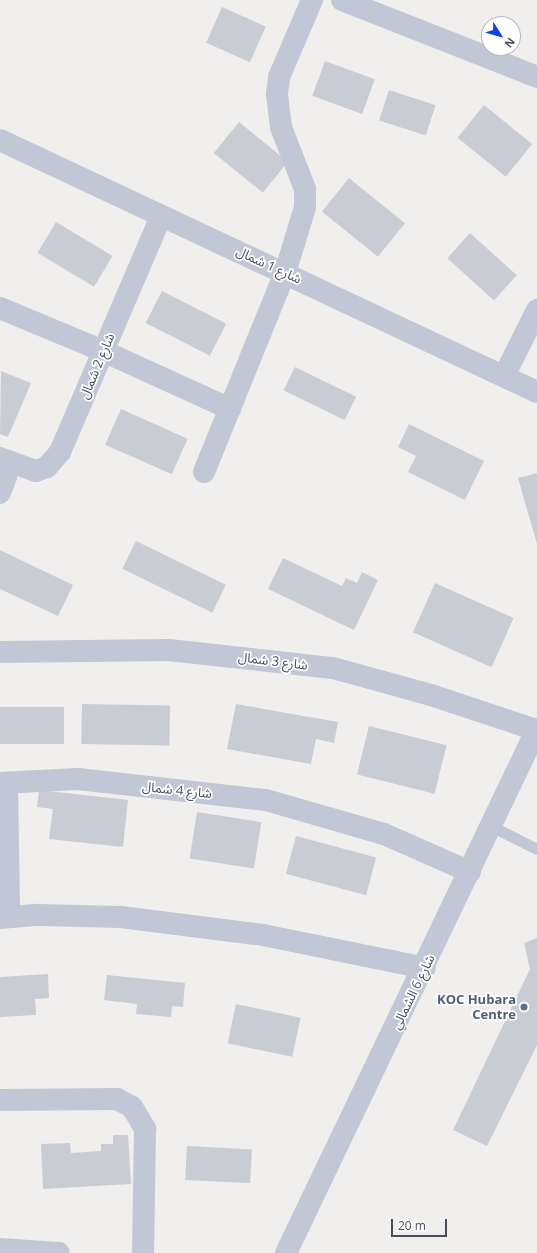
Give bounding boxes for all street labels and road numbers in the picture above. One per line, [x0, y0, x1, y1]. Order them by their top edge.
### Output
street label: شارع 1 شمال [234, 243, 304, 287]
street label: شارع 2 شمال [76, 331, 118, 401]
street label: شارع 3 شمال [237, 649, 309, 673]
street label: شارع 4 شمال [141, 779, 213, 801]
street label: شارع 6 الشمالي [388, 952, 438, 1032]

